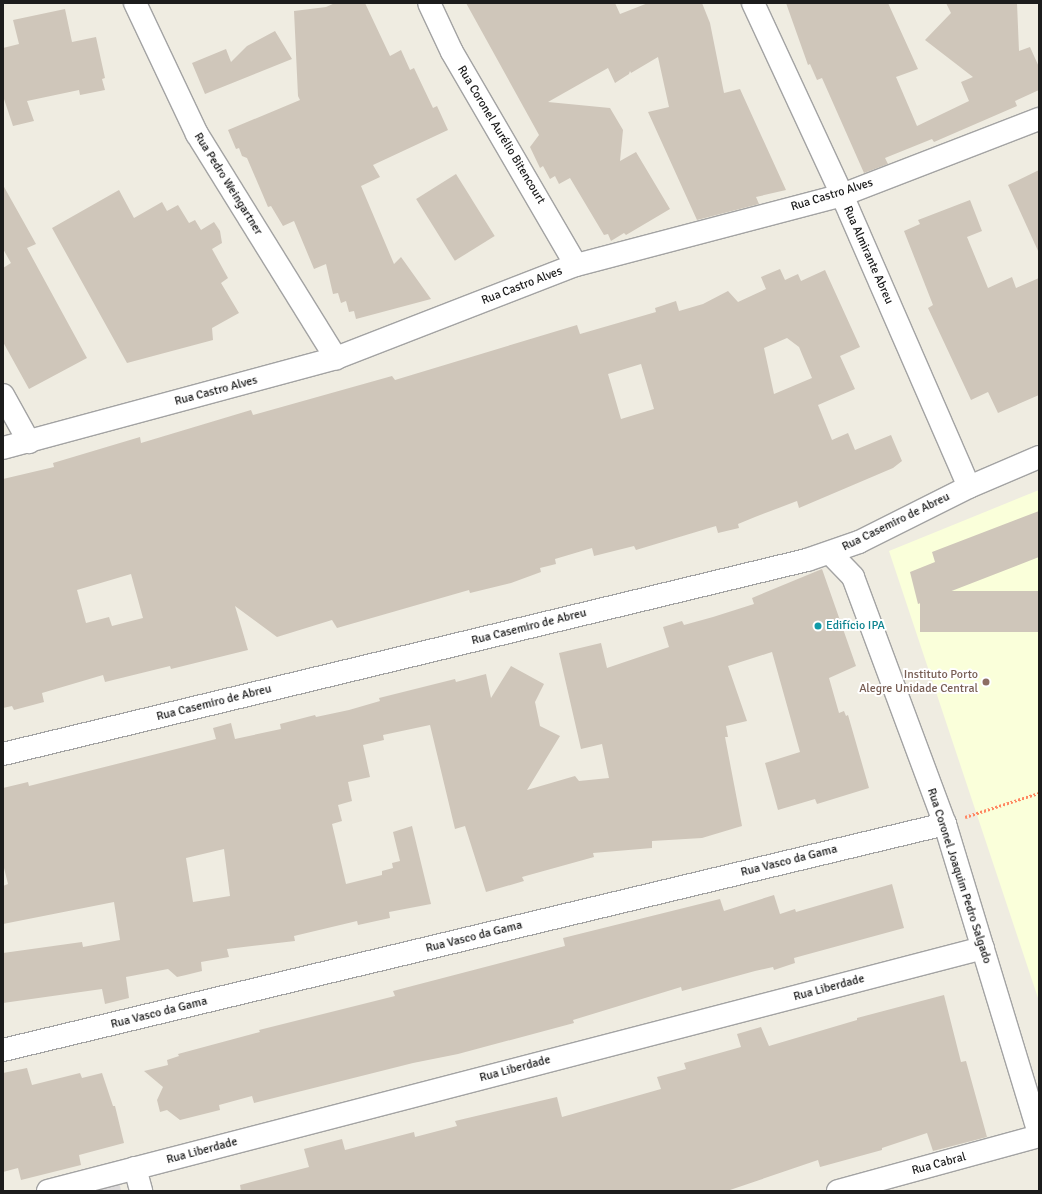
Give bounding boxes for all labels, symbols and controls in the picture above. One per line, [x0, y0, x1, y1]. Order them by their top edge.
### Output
street label: Rua Coronel Aurélio Bitencourt [454, 63, 548, 207]
street label: Rua Pedro Weingartner [191, 130, 265, 238]
street label: Rua Castro Alves [789, 176, 875, 214]
street label: Rua Almirante Abreu [840, 204, 896, 306]
street label: Rua Castro Alves [480, 264, 564, 308]
street label: Rua Castro Alves [173, 373, 259, 409]
street label: Rua Casemiro de Abreu [840, 490, 952, 554]
street label: Rua Casemiro de Abreu [470, 606, 588, 648]
place label: Edifício IPA [826, 619, 885, 633]
marker: Edifício IPA [813, 621, 823, 631]
place label: Instituto Porto Alegre Unidade Central [859, 668, 978, 696]
marker: Instituto Porto Alegre Unidade Central [981, 677, 991, 687]
street label: Rua Casemiro de Abreu [155, 682, 273, 724]
street label: Rua Coronel Joaquim Pedro Salgado [924, 786, 994, 966]
street label: Rua Vasco da Gama [739, 842, 839, 880]
street label: Rua Vasco da Gama [424, 918, 524, 956]
street label: Rua Liberdade [792, 972, 866, 1004]
street label: Rua Vasco da Gama [109, 994, 209, 1032]
street label: Rua Liberdade [478, 1053, 552, 1085]
street label: Rua Liberdade [165, 1135, 239, 1167]
street label: Rua Cabral [910, 1150, 968, 1178]

